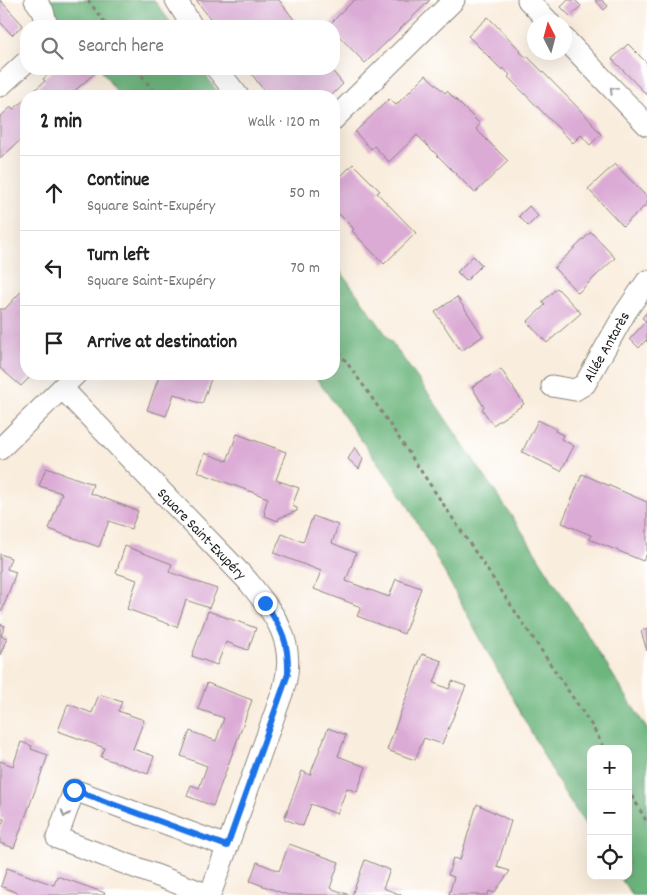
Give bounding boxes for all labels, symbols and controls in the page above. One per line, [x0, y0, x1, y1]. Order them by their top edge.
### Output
north arrow [527, 15, 572, 60]
search box [20, 20, 340, 75]
icon: search [38, 34, 66, 62]
text: Search here [78, 34, 164, 61]
one-way arrow [610, 87, 619, 96]
text: 2 min [40, 108, 82, 138]
text: Walk · 120 m [248, 111, 320, 134]
text: Continue [87, 168, 149, 195]
icon: ahead [40, 179, 68, 207]
text: 50 m [289, 182, 320, 205]
text: Square Saint-Exupéry [87, 195, 215, 218]
text: Turn left [87, 243, 150, 270]
icon: left [40, 254, 68, 282]
text: 70 m [290, 257, 320, 280]
text: Square Saint-Exupéry [87, 270, 215, 293]
street label: Allée Antarès [579, 308, 637, 387]
icon: arrive [40, 329, 68, 357]
text: Arrive at destination [87, 330, 237, 357]
street label: Square Saint-Exupéry [151, 484, 251, 586]
route end [254, 592, 277, 615]
map controls [587, 745, 632, 880]
button: + [587, 745, 632, 790]
route start [63, 779, 86, 802]
button: − [587, 790, 632, 835]
one-way arrow [61, 809, 71, 818]
button: locate [587, 835, 632, 880]

